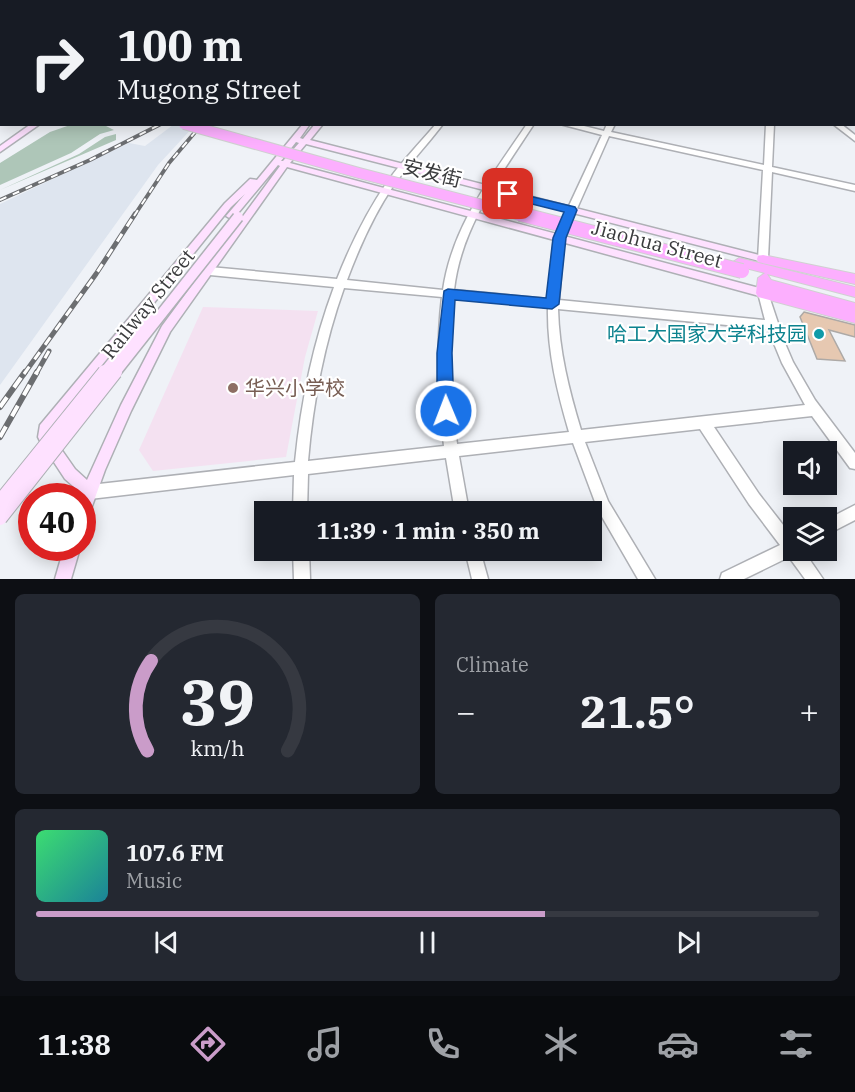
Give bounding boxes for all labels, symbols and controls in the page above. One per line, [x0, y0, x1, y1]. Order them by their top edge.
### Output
text: 100 m [117, 18, 243, 73]
icon: right [18, 24, 96, 102]
text: Mugong Street [117, 71, 301, 106]
street label: 安发街 [400, 152, 464, 193]
pin [482, 168, 533, 219]
icon: arrive [491, 177, 524, 210]
street label: Jiaohua Street [589, 213, 725, 274]
street label: Railway Street [95, 243, 200, 364]
place label: 哈工大国家大学科技园 [607, 320, 807, 347]
marker: 哈工大国家大学科技园 [812, 327, 826, 341]
place label: 华兴小学校 [245, 374, 345, 401]
position arrow [414, 379, 478, 443]
marker: 华兴小学校 [226, 381, 240, 395]
map controls [783, 441, 837, 561]
button: sound [783, 441, 837, 495]
speed limit sign: 40 [18, 483, 96, 561]
button: layers [783, 507, 837, 561]
text: 11:39 · 1 min · 350 m [316, 516, 540, 545]
text: Climate [456, 651, 529, 678]
text: 39 [180, 661, 255, 742]
text: 21.5° [580, 682, 695, 740]
text: − [456, 690, 476, 733]
text: + [799, 690, 819, 733]
text: km/h [190, 734, 245, 762]
text: 107.6 FM [126, 838, 224, 867]
text: Music [126, 867, 182, 894]
icon: previous [150, 926, 183, 959]
icon: pause [411, 926, 444, 959]
icon: next [672, 926, 705, 959]
icon: directions [187, 1023, 229, 1065]
icon: music [304, 1023, 346, 1065]
icon: phone [422, 1023, 464, 1065]
icon: climate [540, 1023, 582, 1065]
icon: car [657, 1023, 699, 1065]
icon: filters [775, 1023, 817, 1065]
text: 11:38 [38, 1027, 111, 1062]

